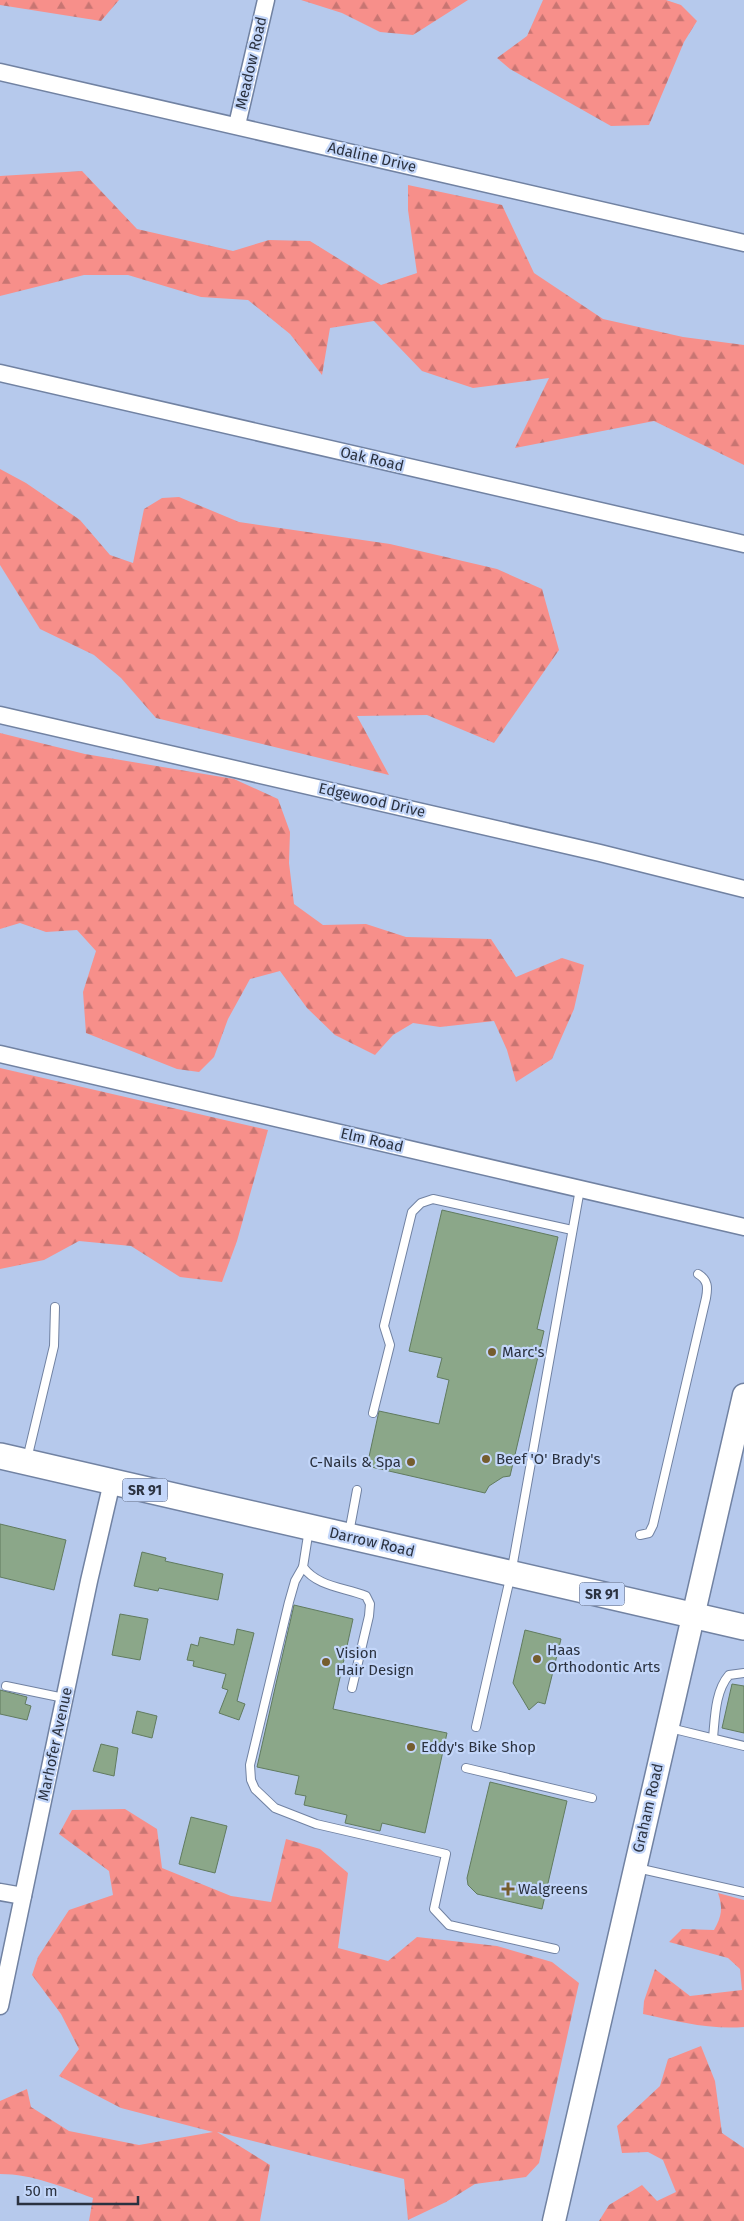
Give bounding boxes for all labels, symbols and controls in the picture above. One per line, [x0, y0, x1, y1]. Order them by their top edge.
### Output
street label: Meadow Road [232, 15, 270, 111]
street label: Adaline Drive [326, 138, 418, 176]
street label: Oak Road [338, 443, 406, 475]
street label: Edgewood Drive [317, 779, 427, 821]
street label: Elm Road [339, 1124, 405, 1156]
place label: Marc's [502, 1343, 544, 1361]
marker: Marc's [486, 1346, 498, 1358]
place label: Beef 'O' Brady's [496, 1450, 600, 1468]
place label: C-Nails & Spa [309, 1453, 401, 1471]
marker: Beef 'O' Brady's [480, 1453, 492, 1465]
marker: C-Nails & Spa [405, 1456, 417, 1468]
road number: SR 91 [122, 1478, 168, 1502]
street label: Darrow Road [328, 1523, 416, 1561]
road number: SR 91 [580, 1582, 624, 1606]
place label: Haas Orthodontic Arts [547, 1641, 660, 1676]
place label: Vision Hair Design [336, 1644, 414, 1679]
marker: Haas Orthodontic Arts [531, 1653, 543, 1665]
marker: Vision Hair Design [320, 1656, 332, 1668]
street label: Marhofer Avenue [34, 1686, 76, 1802]
place label: Eddy's Bike Shop [421, 1738, 536, 1756]
marker: Eddy's Bike Shop [405, 1741, 417, 1753]
street label: Graham Road [629, 1762, 667, 1854]
place label: Walgreens [518, 1880, 588, 1898]
marker: Walgreens [502, 1883, 514, 1895]
scale bar [18, 2174, 138, 2206]
text: 50 m [25, 2182, 58, 2200]

